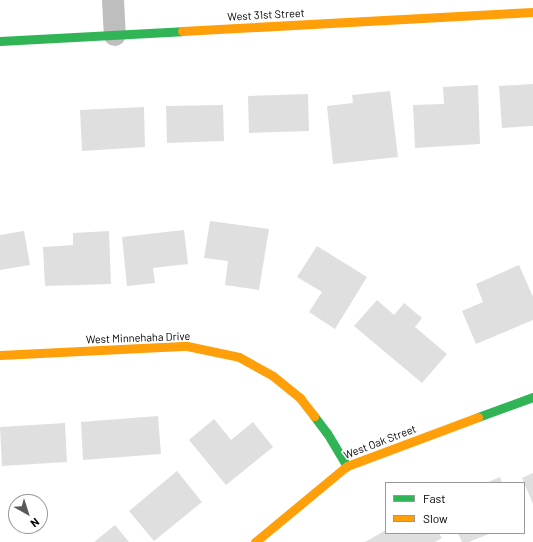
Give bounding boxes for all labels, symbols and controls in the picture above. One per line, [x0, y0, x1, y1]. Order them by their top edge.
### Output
street label: West 31st Street [227, 6, 305, 24]
street label: West Minnehaha Drive [86, 330, 190, 346]
street label: West Oak Street [342, 422, 418, 462]
legend [385, 482, 525, 534]
text: Fast [423, 491, 446, 505]
north arrow [8, 494, 48, 534]
text: Slow [423, 511, 448, 525]
text: N [28, 516, 42, 530]

